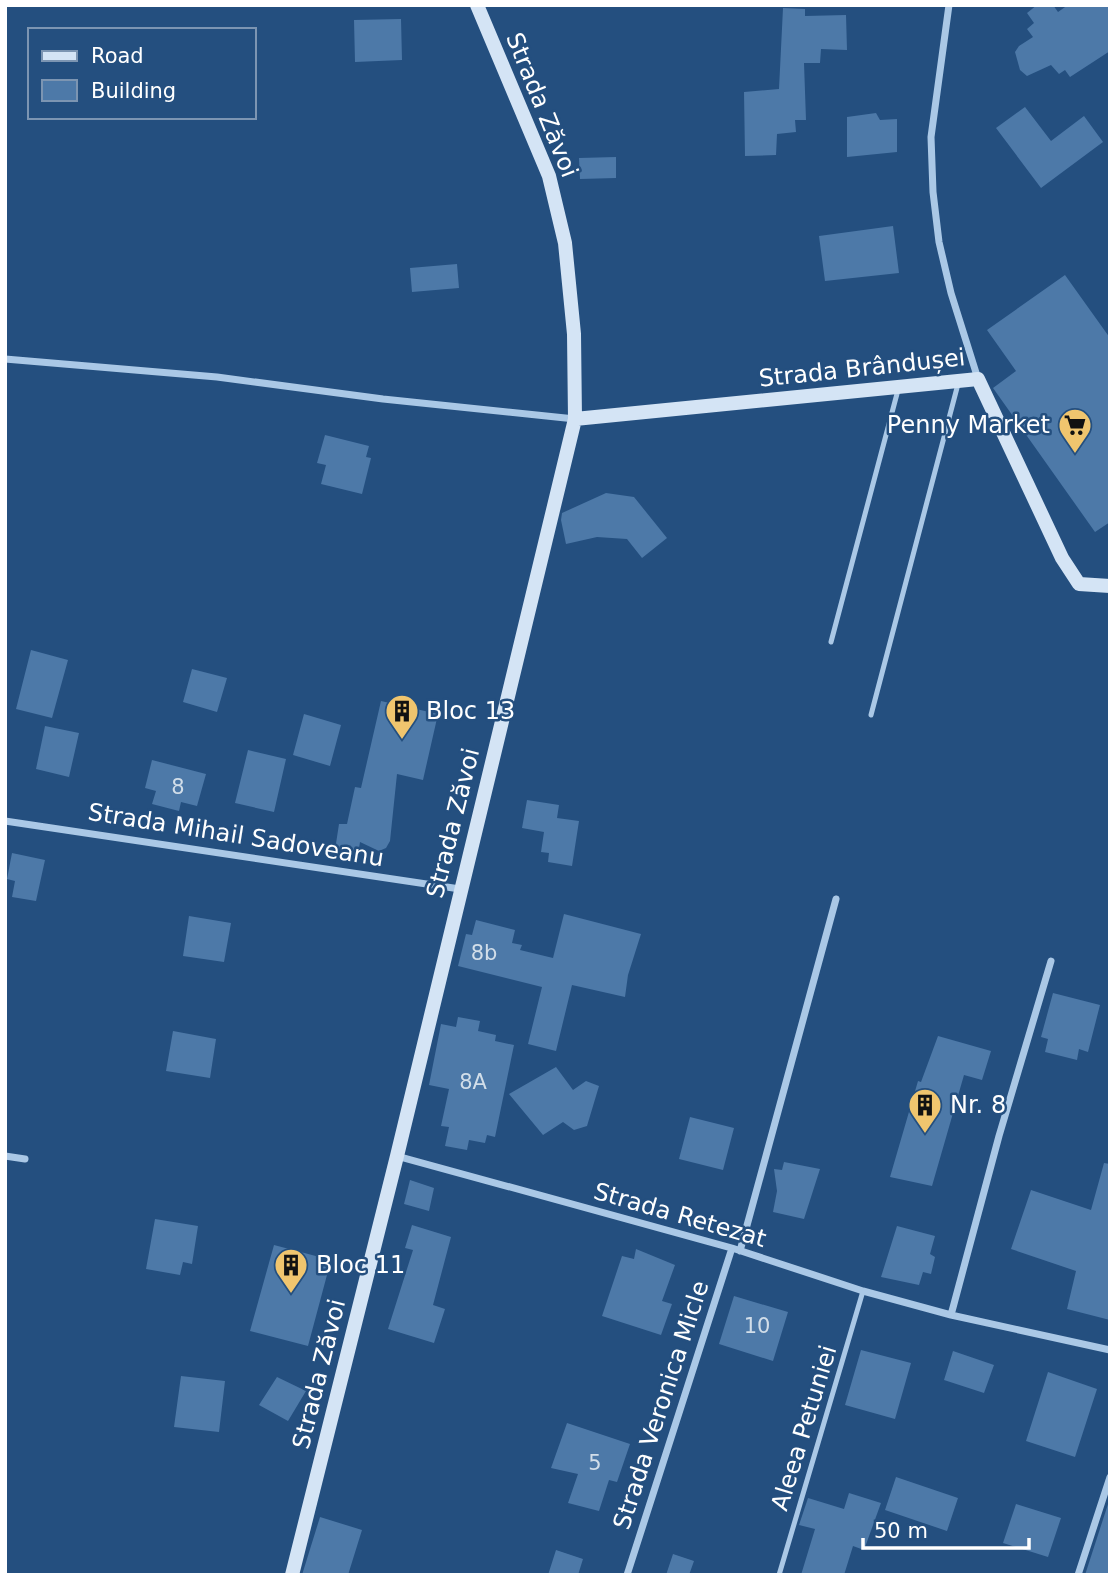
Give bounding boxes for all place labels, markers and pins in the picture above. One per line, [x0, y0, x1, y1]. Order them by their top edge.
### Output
supermarket icon: Penny Market [1056, 406, 1094, 455]
place label: Penny Market [887, 411, 1050, 439]
building icon: Bloc 13 [383, 692, 421, 741]
place label: Bloc 13 [426, 697, 515, 725]
building icon: Nr. 8 [906, 1086, 944, 1135]
place label: Nr. 8 [950, 1091, 1006, 1119]
building icon: Bloc 11 [272, 1246, 310, 1295]
place label: Bloc 11 [316, 1251, 405, 1279]

